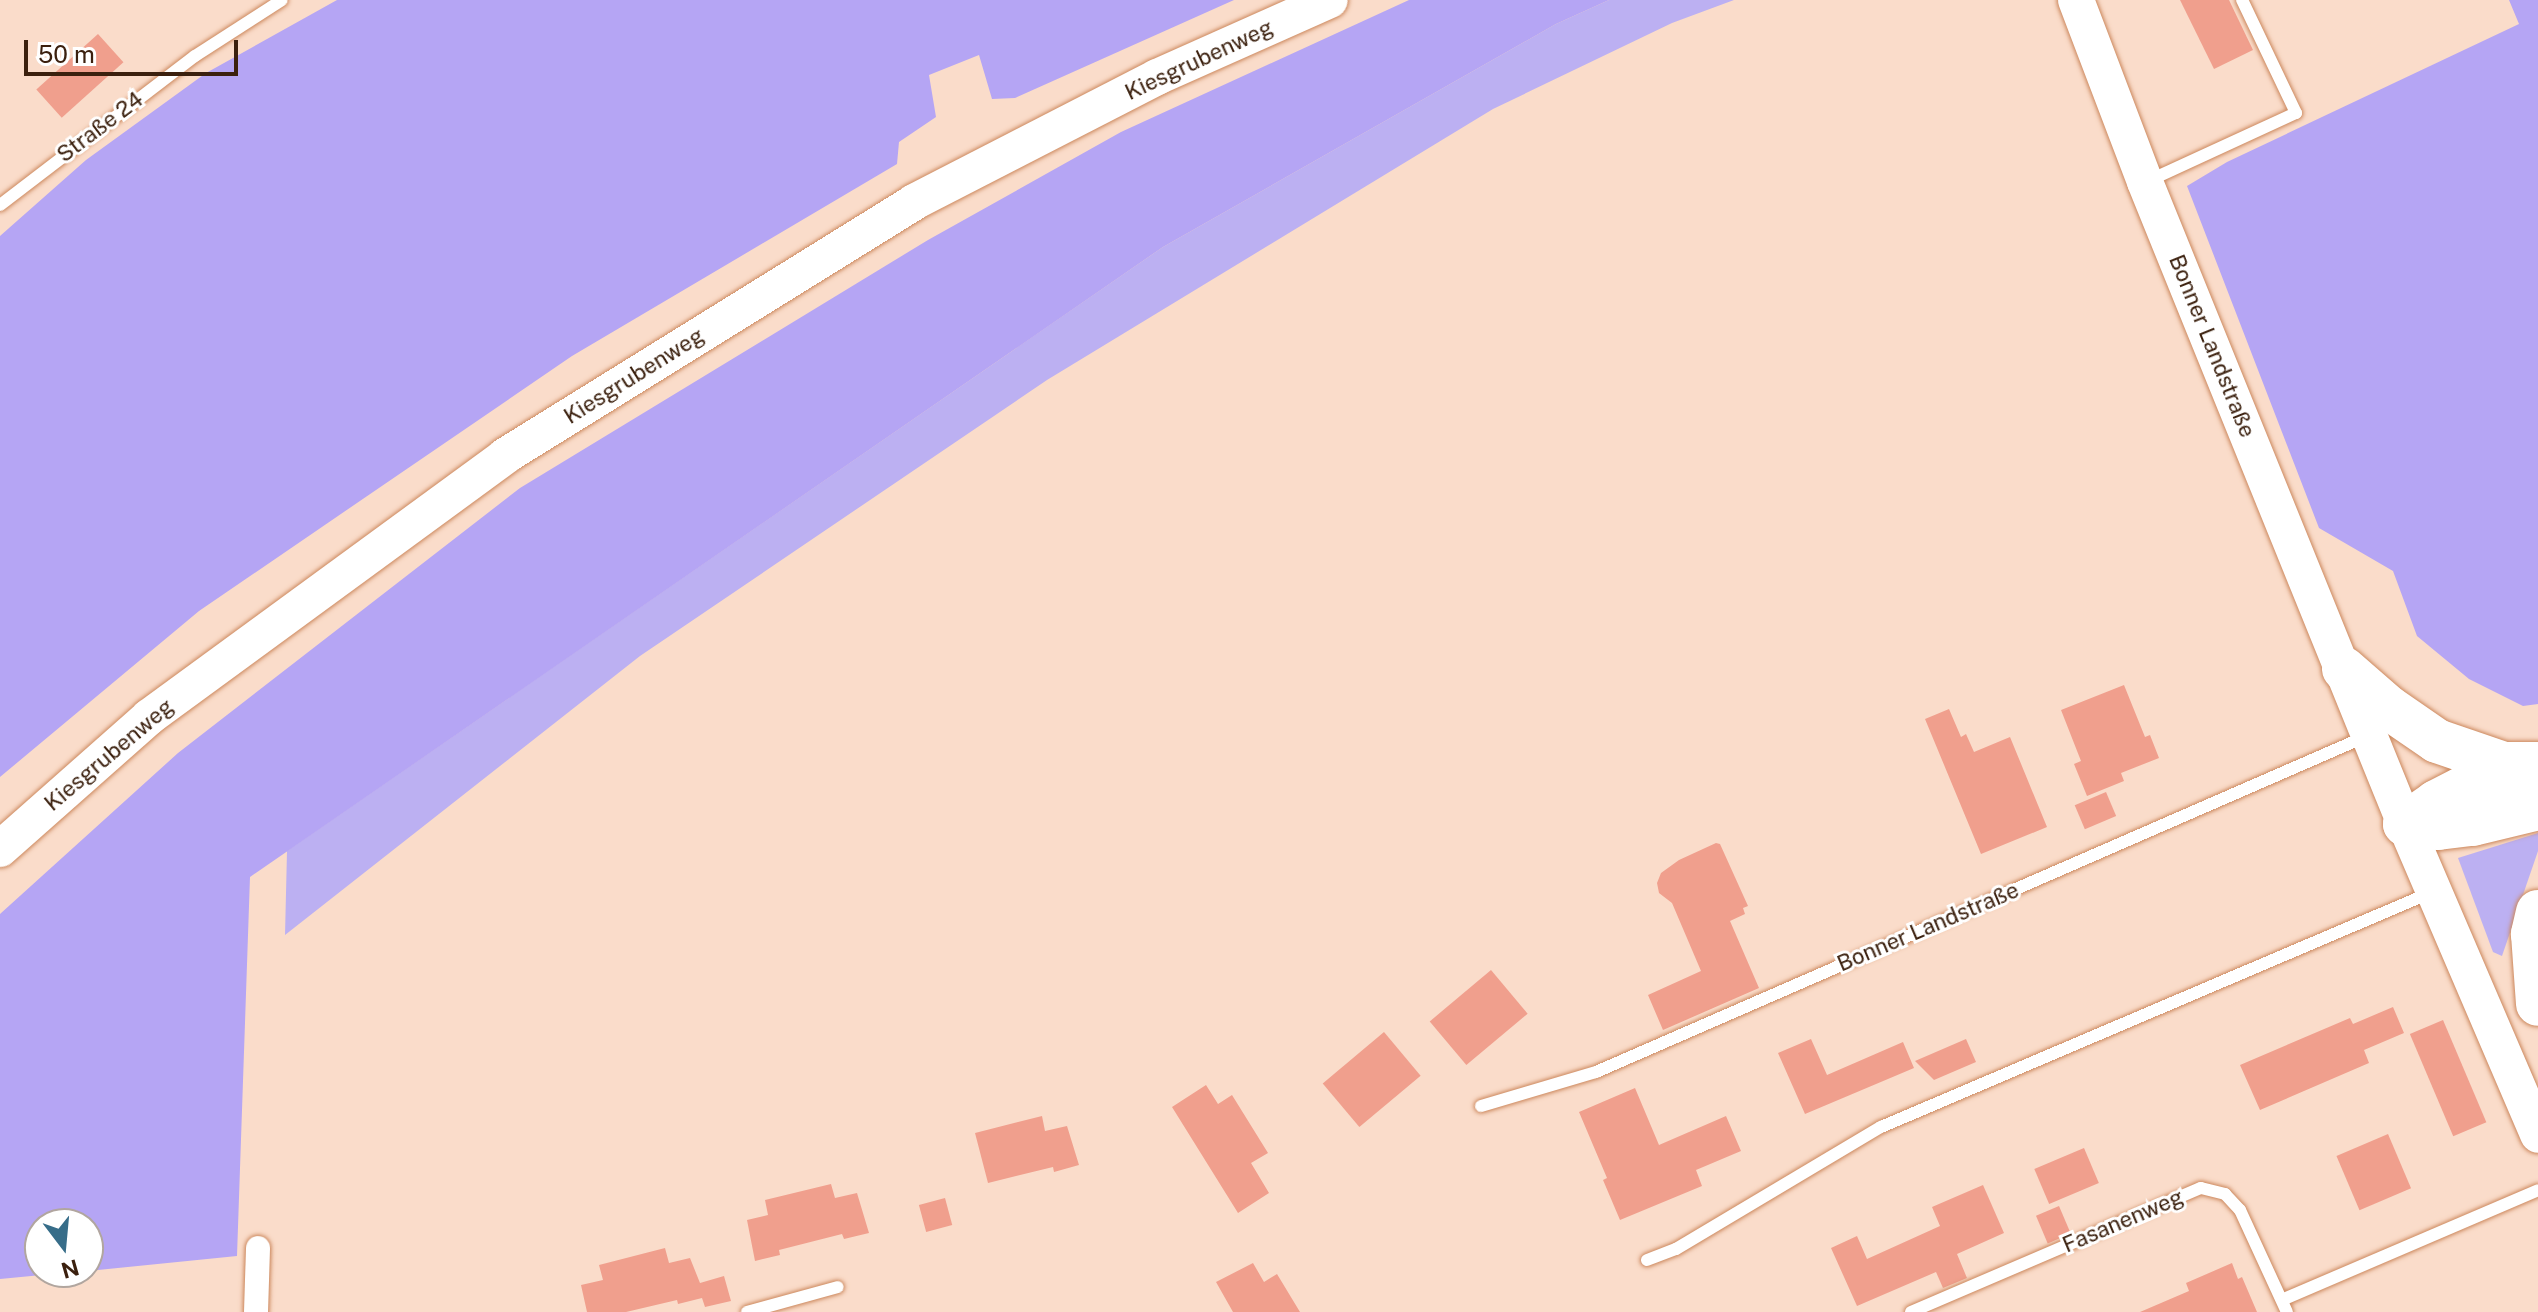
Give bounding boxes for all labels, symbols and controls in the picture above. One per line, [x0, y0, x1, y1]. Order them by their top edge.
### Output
street label: Kiesgrubenweg [1121, 14, 1277, 106]
scale bar [28, 24, 242, 74]
text: 50 m [38, 40, 95, 68]
street label: Straße 24 [52, 86, 148, 168]
street label: Bonner Landstraße [2163, 251, 2261, 441]
street label: Kiesgrubenweg [559, 322, 709, 430]
street label: Kiesgrubenweg [39, 693, 179, 817]
street label: Bonner Landstraße [1833, 877, 2023, 977]
street label: Fasanenweg [2059, 1184, 2187, 1258]
north arrow [24, 1208, 104, 1288]
text: N [58, 1254, 82, 1284]

